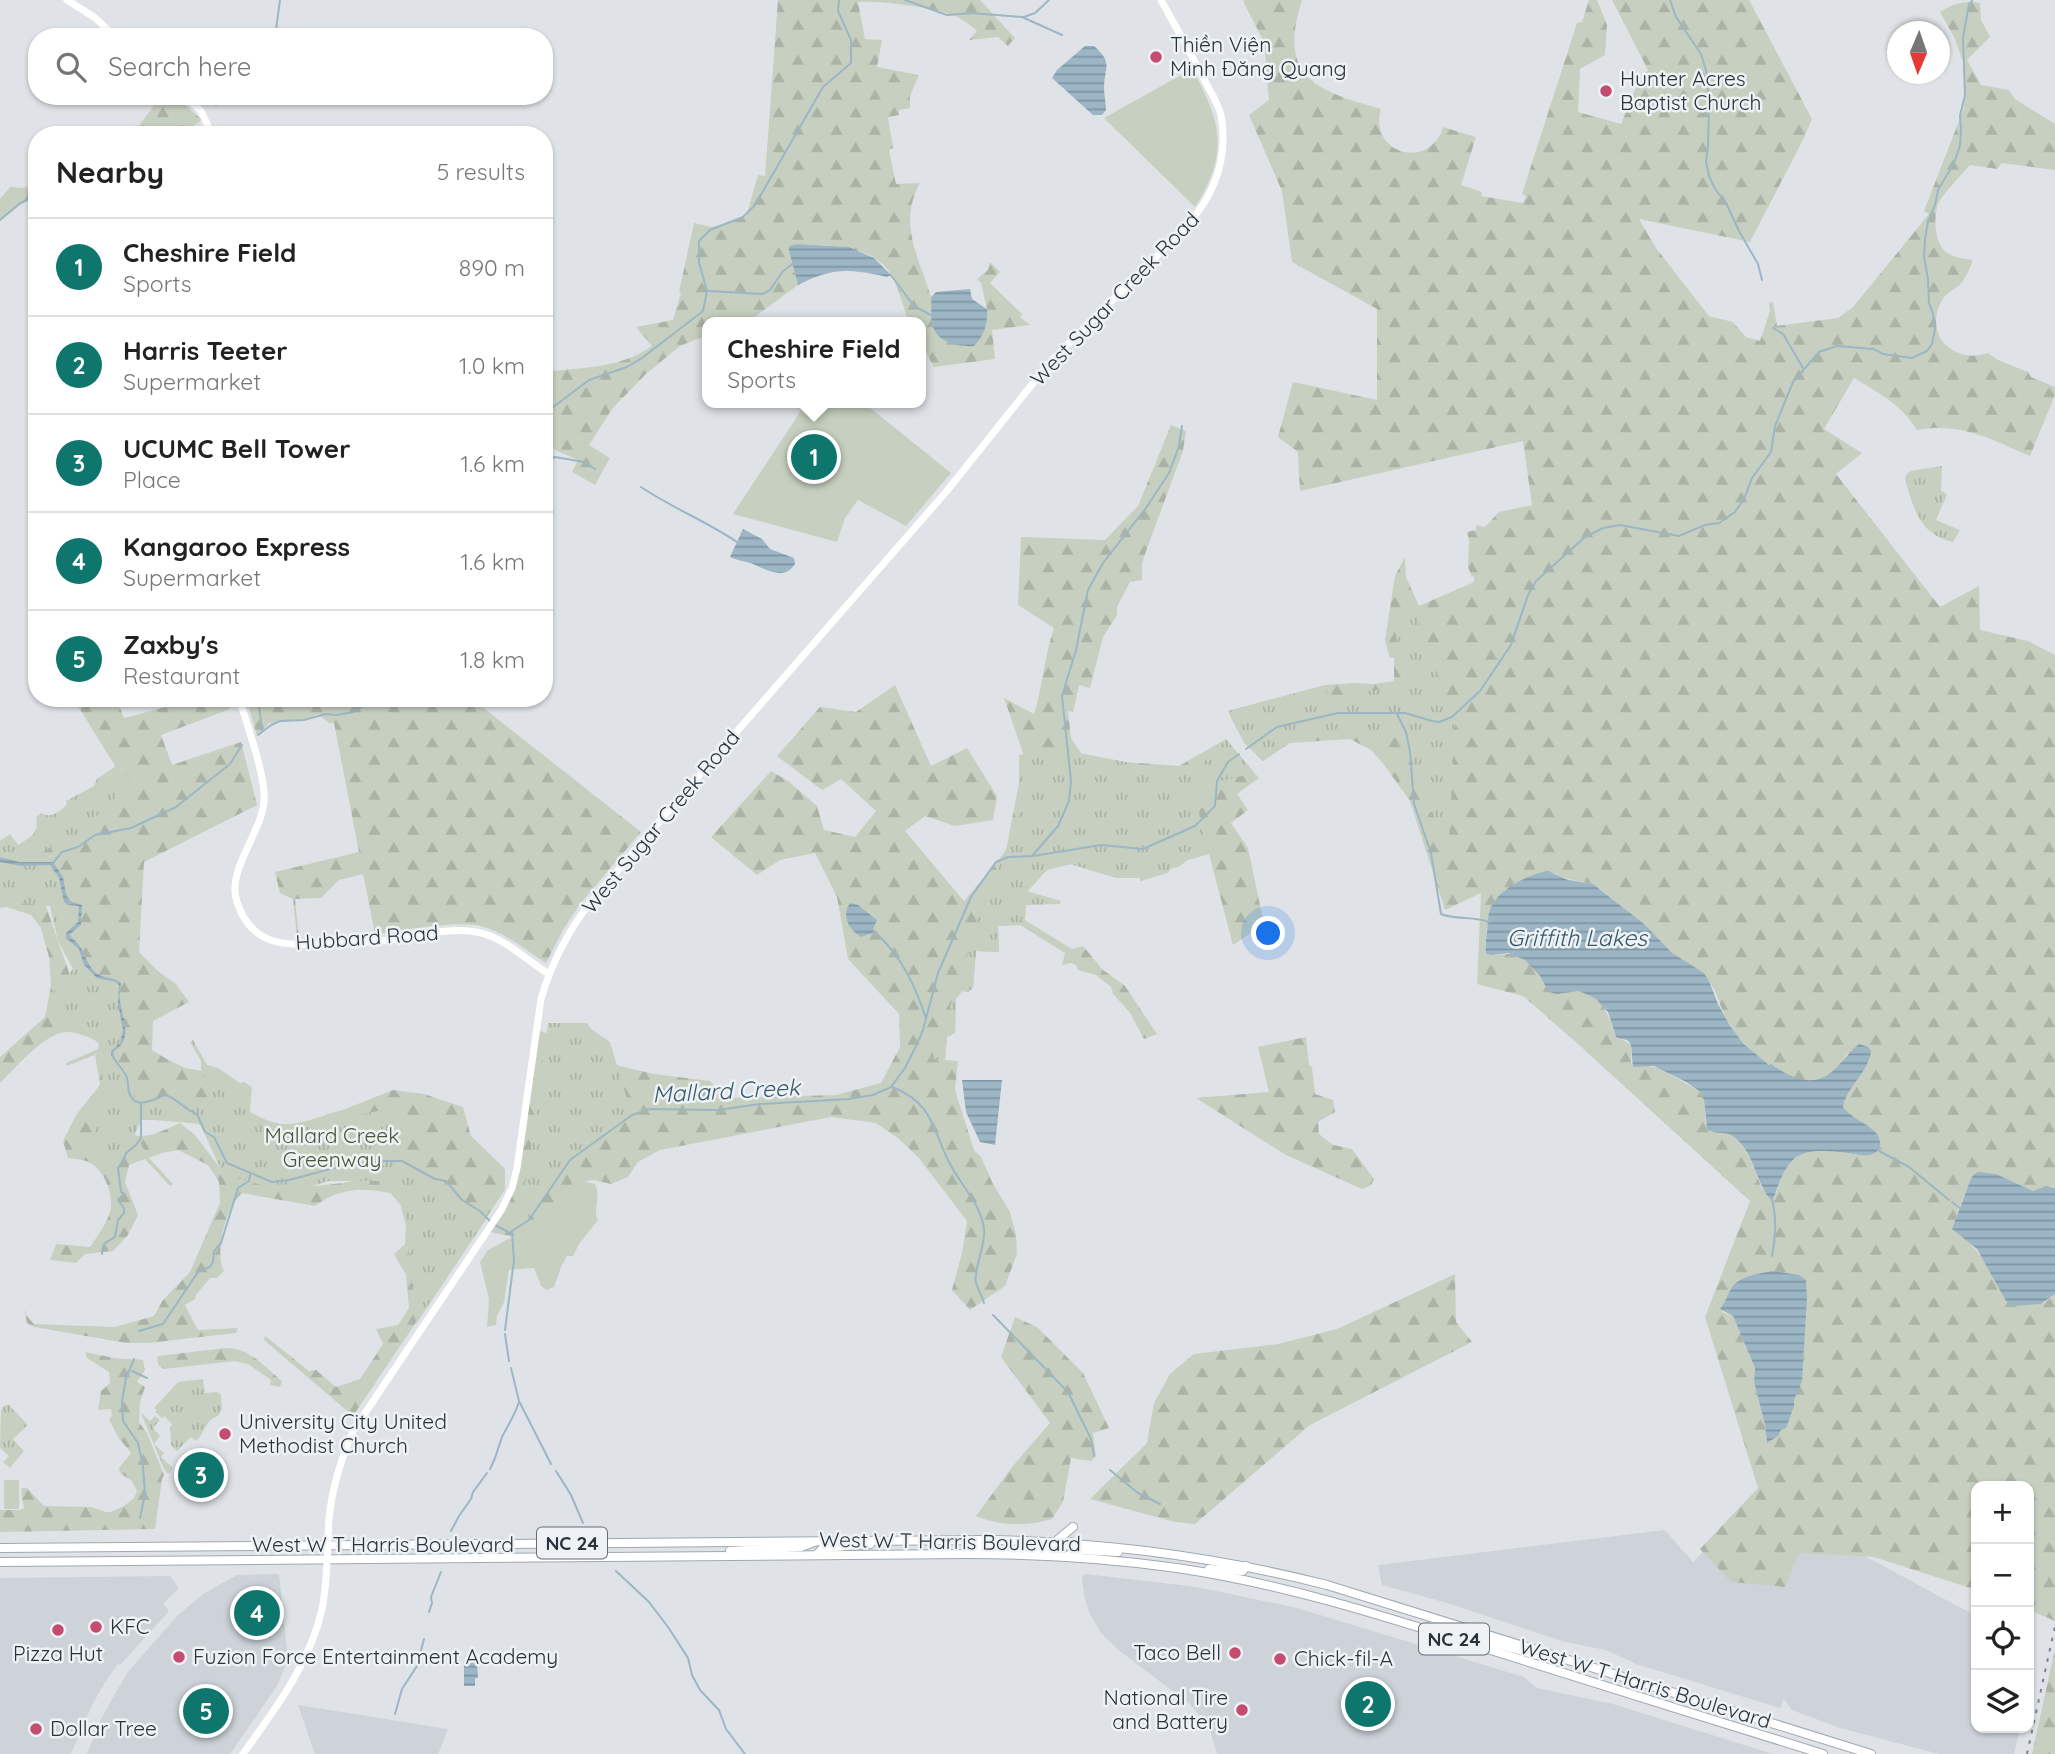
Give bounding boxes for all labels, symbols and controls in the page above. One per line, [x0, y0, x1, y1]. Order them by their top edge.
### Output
north arrow [1887, 21, 1950, 84]
search box [28, 28, 553, 105]
place label: Thiền Viện Minh Đăng Quang [1170, 31, 1347, 81]
icon: search [52, 48, 90, 86]
marker: Thiền Viện Minh Đăng Quang [1148, 49, 1164, 65]
text: Search here [108, 50, 252, 83]
place label: Hunter Acres Baptist Church [1620, 65, 1761, 115]
marker: Hunter Acres Baptist Church [1598, 83, 1614, 99]
text: Nearby [56, 153, 164, 191]
text: 5 results [437, 157, 525, 186]
street label: West Sugar Creek Road [1024, 206, 1204, 391]
text: Cheshire Field [123, 236, 296, 269]
text: 1 [75, 253, 83, 282]
text: 890 m [459, 253, 525, 282]
text: Sports [123, 269, 192, 298]
popup [702, 317, 926, 408]
text: Cheshire Field [727, 332, 901, 365]
text: Harris Teeter [123, 334, 288, 367]
text: 2 [72, 351, 86, 380]
text: 1.0 km [459, 351, 525, 380]
text: Sports [727, 365, 796, 394]
text: Supermarket [123, 367, 261, 396]
pin: 1 [791, 431, 837, 483]
text: UCUMC Bell Tower [123, 432, 350, 465]
text: 3 [73, 449, 85, 478]
text: 1.6 km [460, 449, 525, 478]
text: Place [123, 465, 181, 494]
text: Kangaroo Express [123, 530, 350, 563]
text: 4 [72, 547, 86, 576]
text: 1.6 km [460, 547, 525, 576]
text: Supermarket [123, 563, 261, 592]
text: Zaxby's [123, 628, 218, 661]
text: 5 [72, 645, 86, 674]
text: 1.8 km [460, 645, 525, 674]
text: Restaurant [123, 661, 240, 690]
street label: West Sugar Creek Road [576, 724, 745, 918]
your location [1251, 916, 1285, 950]
street label: Hubbard Road [294, 919, 439, 955]
water label: Griffith Lakes [1507, 923, 1649, 952]
water label: Mallard Creek [651, 1072, 802, 1109]
park label: Mallard Creek Greenway [265, 1122, 399, 1172]
place label: University City United Methodist Church [239, 1408, 447, 1458]
marker: University City United Methodist Church [217, 1426, 233, 1442]
pin: 3 [178, 1449, 224, 1501]
map controls [1971, 1481, 2034, 1733]
button: + [1971, 1481, 2034, 1544]
street label: West W T Harris Boulevard [819, 1526, 1081, 1556]
road number: NC 24 [537, 1527, 607, 1558]
street label: West W T Harris Boulevard [252, 1531, 514, 1557]
button: − [1971, 1544, 2034, 1607]
pin: 4 [234, 1587, 280, 1639]
button: locate [1971, 1607, 2034, 1670]
place label: KFC [110, 1613, 150, 1639]
marker: KFC [88, 1619, 104, 1635]
marker: Pizza Hut [50, 1622, 66, 1638]
road number: NC 24 [1419, 1624, 1489, 1654]
street label: West W T Harris Boulevard [1516, 1632, 1774, 1734]
place label: Taco Bell [1133, 1639, 1221, 1665]
place label: Pizza Hut [13, 1640, 103, 1666]
place label: Fuzion Force Entertainment Academy [193, 1643, 558, 1669]
marker: Taco Bell [1227, 1645, 1243, 1661]
place label: Chick-fil-A [1294, 1645, 1393, 1671]
marker: Fuzion Force Entertainment Academy [171, 1649, 187, 1665]
marker: Chick-fil-A [1272, 1651, 1288, 1667]
button: layers [1971, 1670, 2034, 1733]
pin: 2 [1345, 1678, 1391, 1730]
place label: National Tire and Battery [1104, 1684, 1228, 1734]
pin: 5 [183, 1685, 229, 1737]
marker: National Tire and Battery [1234, 1702, 1250, 1718]
place label: Dollar Tree [50, 1715, 157, 1741]
marker: Dollar Tree [28, 1721, 44, 1737]

